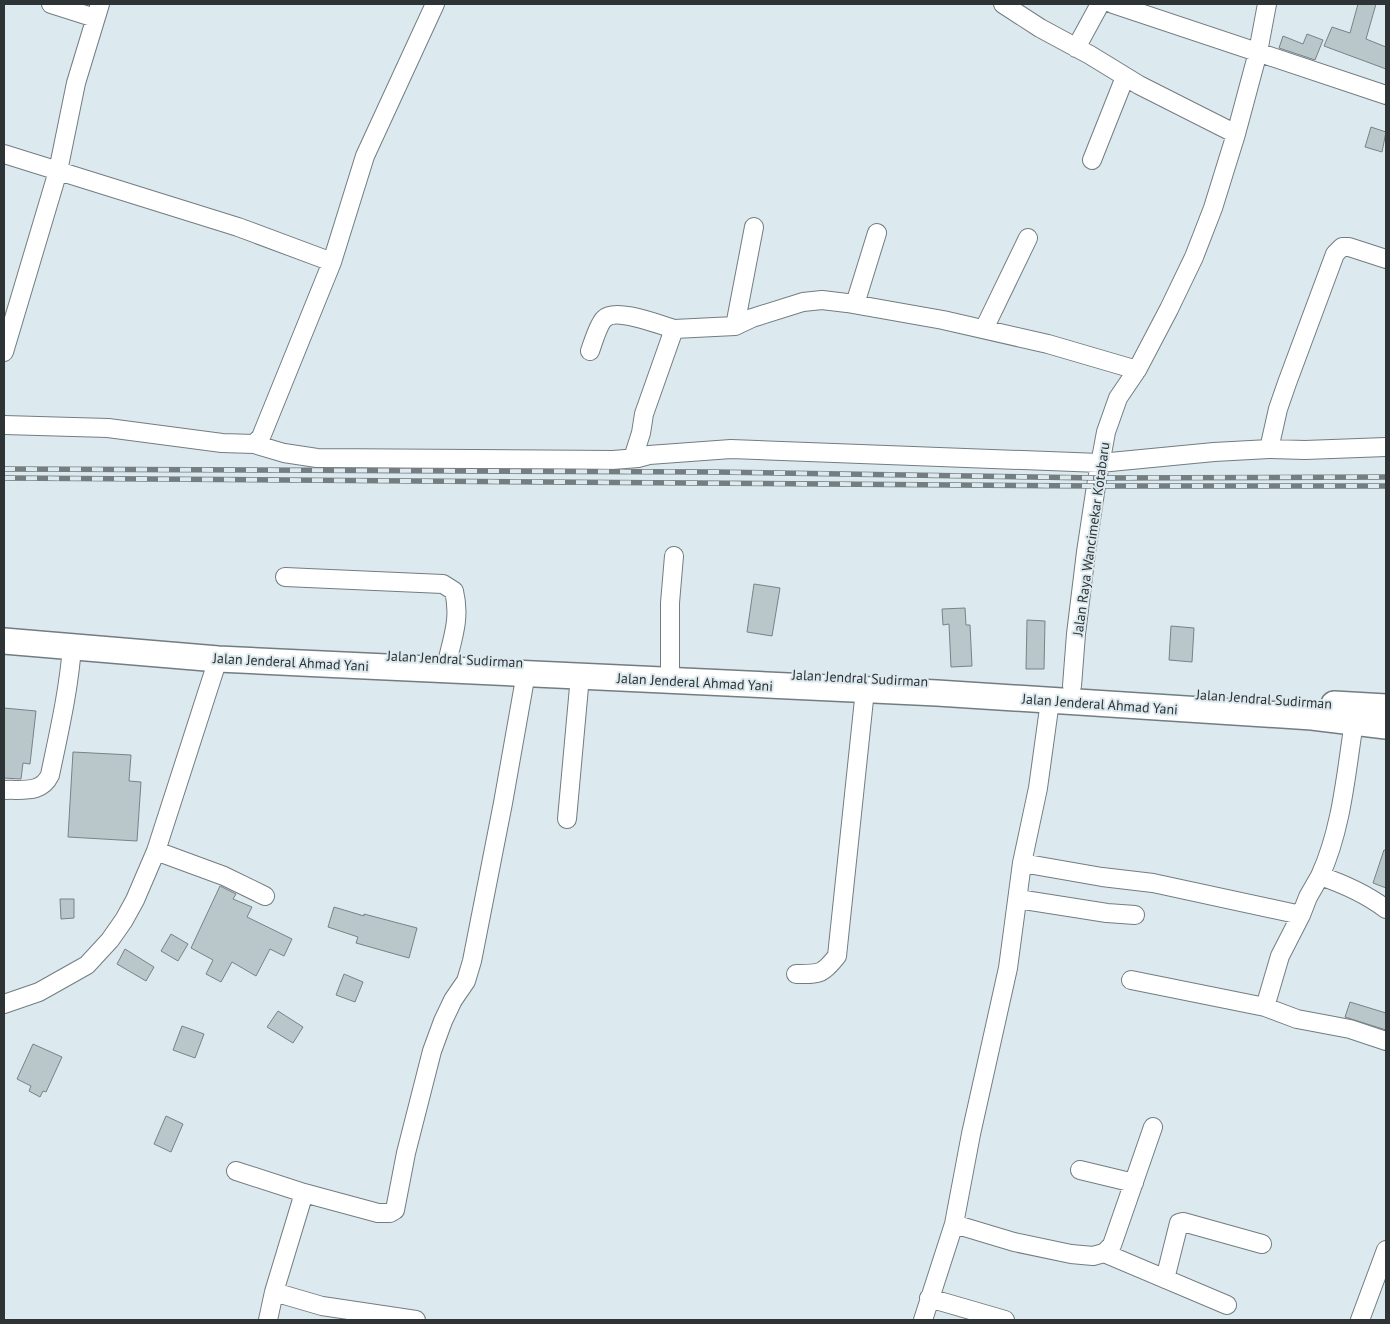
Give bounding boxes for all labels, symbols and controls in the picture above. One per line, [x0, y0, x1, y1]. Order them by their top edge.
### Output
street label: Jalan Raya Wancimekar Kotabaru [1068, 441, 1114, 638]
street label: Jalan Jendral Sudirman [385, 646, 524, 672]
street label: Jalan Jenderal Ahmad Yani [212, 649, 369, 675]
street label: Jalan Jendral Sudirman [790, 665, 929, 691]
street label: Jalan Jenderal Ahmad Yani [616, 669, 773, 695]
street label: Jalan Jendral Sudirman [1194, 685, 1333, 713]
street label: Jalan Jenderal Ahmad Yani [1020, 690, 1179, 718]

